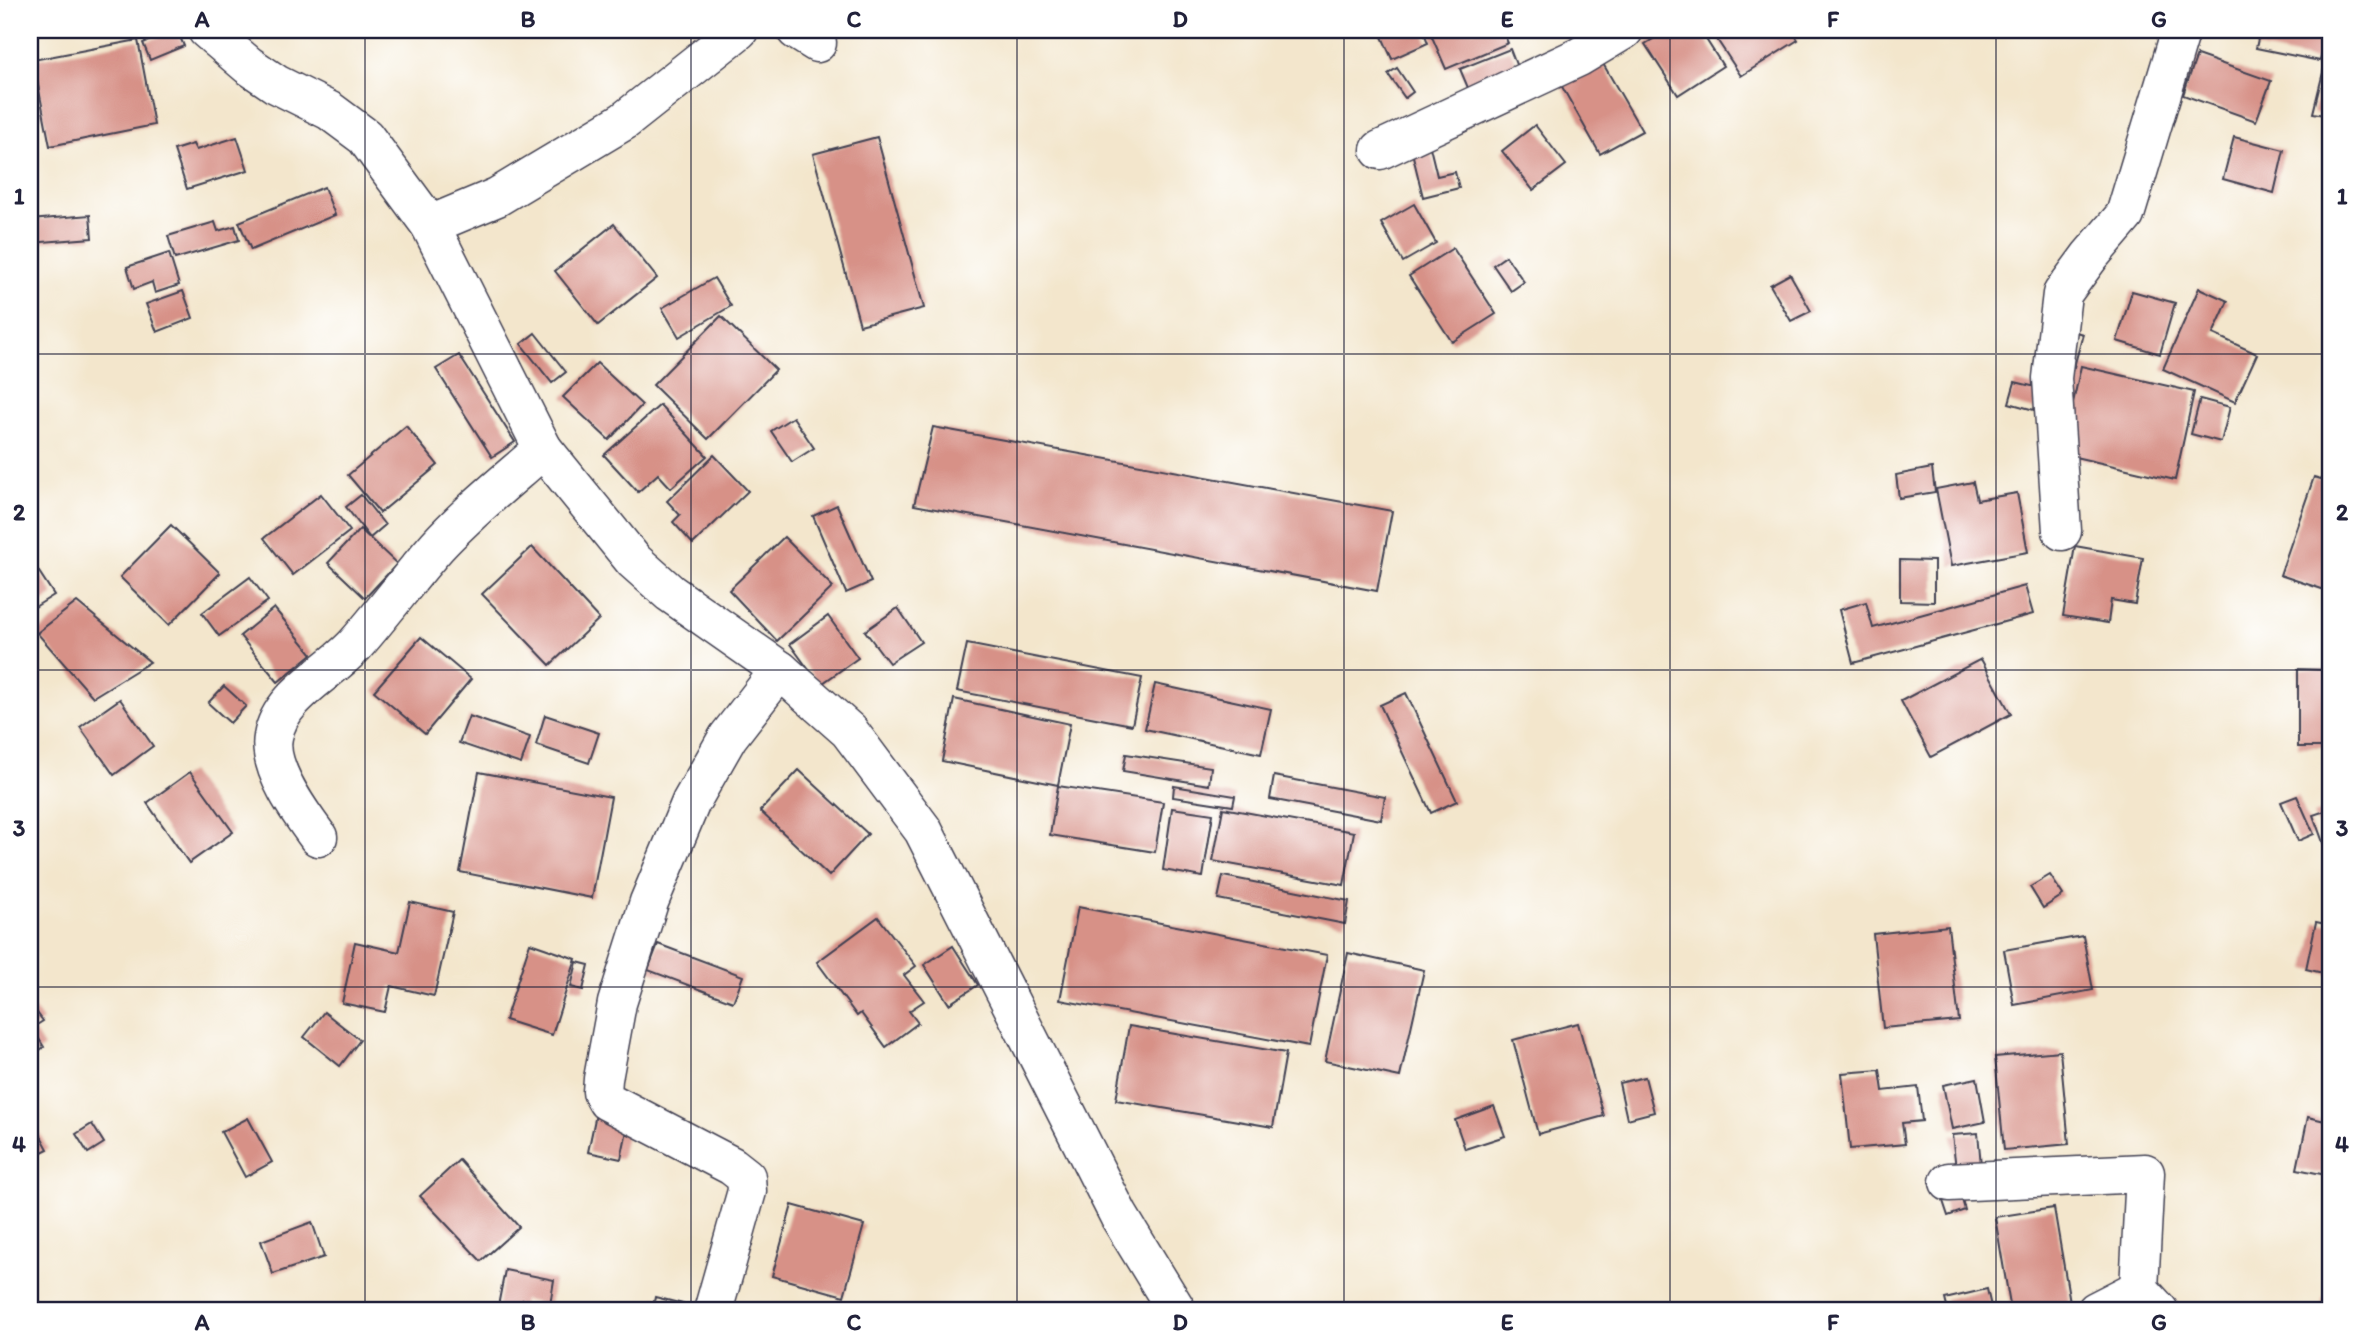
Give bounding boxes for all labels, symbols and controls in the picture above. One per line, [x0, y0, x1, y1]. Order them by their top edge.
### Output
text: A [194, 5, 210, 33]
text: B [521, 5, 536, 33]
text: C [847, 5, 862, 33]
text: D [1172, 5, 1188, 33]
text: E [1501, 5, 1514, 33]
text: F [1827, 5, 1840, 33]
text: G [2151, 5, 2167, 33]
text: 1 [14, 182, 25, 210]
text: 1 [2337, 182, 2348, 210]
text: 2 [13, 498, 26, 526]
text: 2 [2336, 498, 2349, 526]
text: 3 [13, 814, 26, 842]
text: 3 [2336, 814, 2349, 842]
text: 4 [12, 1130, 26, 1158]
text: 4 [2335, 1130, 2349, 1158]
text: A [194, 1308, 210, 1336]
text: B [521, 1308, 536, 1336]
text: C [847, 1308, 862, 1336]
text: D [1172, 1308, 1188, 1336]
text: E [1501, 1308, 1514, 1336]
text: F [1827, 1308, 1840, 1336]
text: G [2151, 1308, 2167, 1336]

